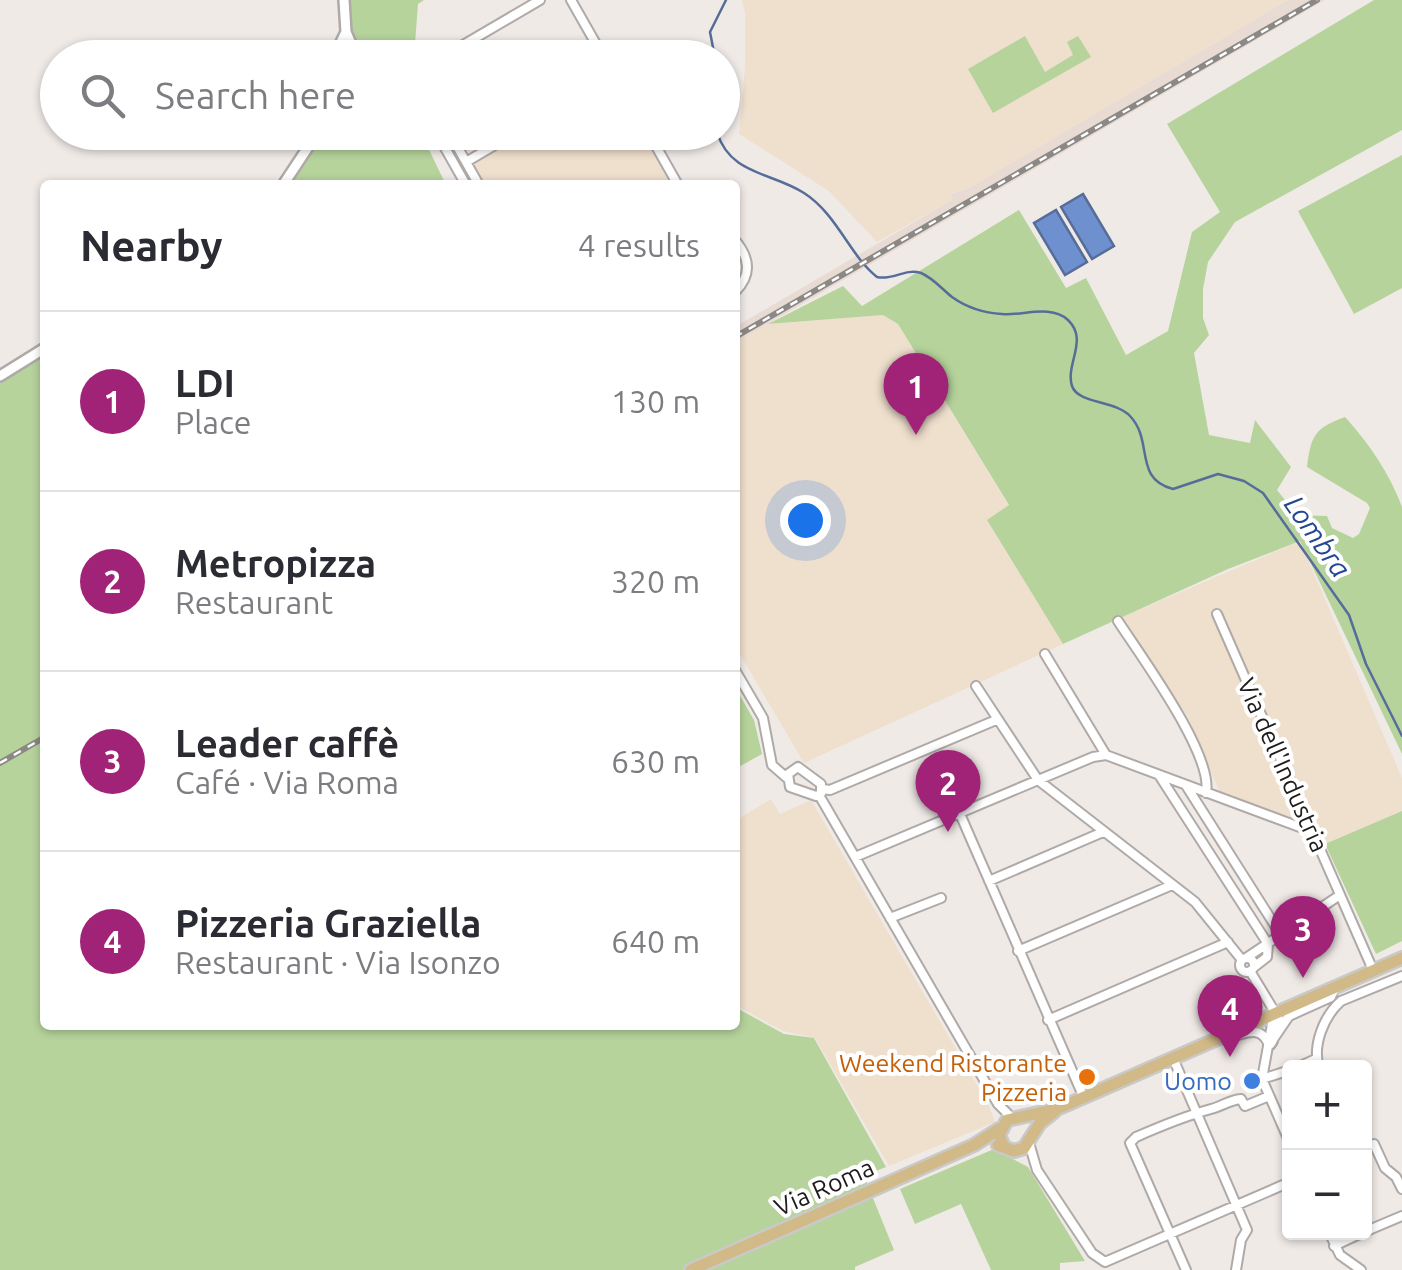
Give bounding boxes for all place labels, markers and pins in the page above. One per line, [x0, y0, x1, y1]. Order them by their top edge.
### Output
pin: 1 [884, 352, 948, 435]
pin: 2 [916, 750, 980, 832]
pin: 3 [1270, 896, 1336, 978]
pin: 4 [1198, 974, 1262, 1057]
place label: Weekend Ristorante Pizzeria [839, 1049, 1067, 1106]
marker: Weekend Ristorante Pizzeria [1076, 1066, 1098, 1088]
place label: Uomo [1164, 1067, 1232, 1095]
marker: Uomo [1241, 1070, 1263, 1092]

